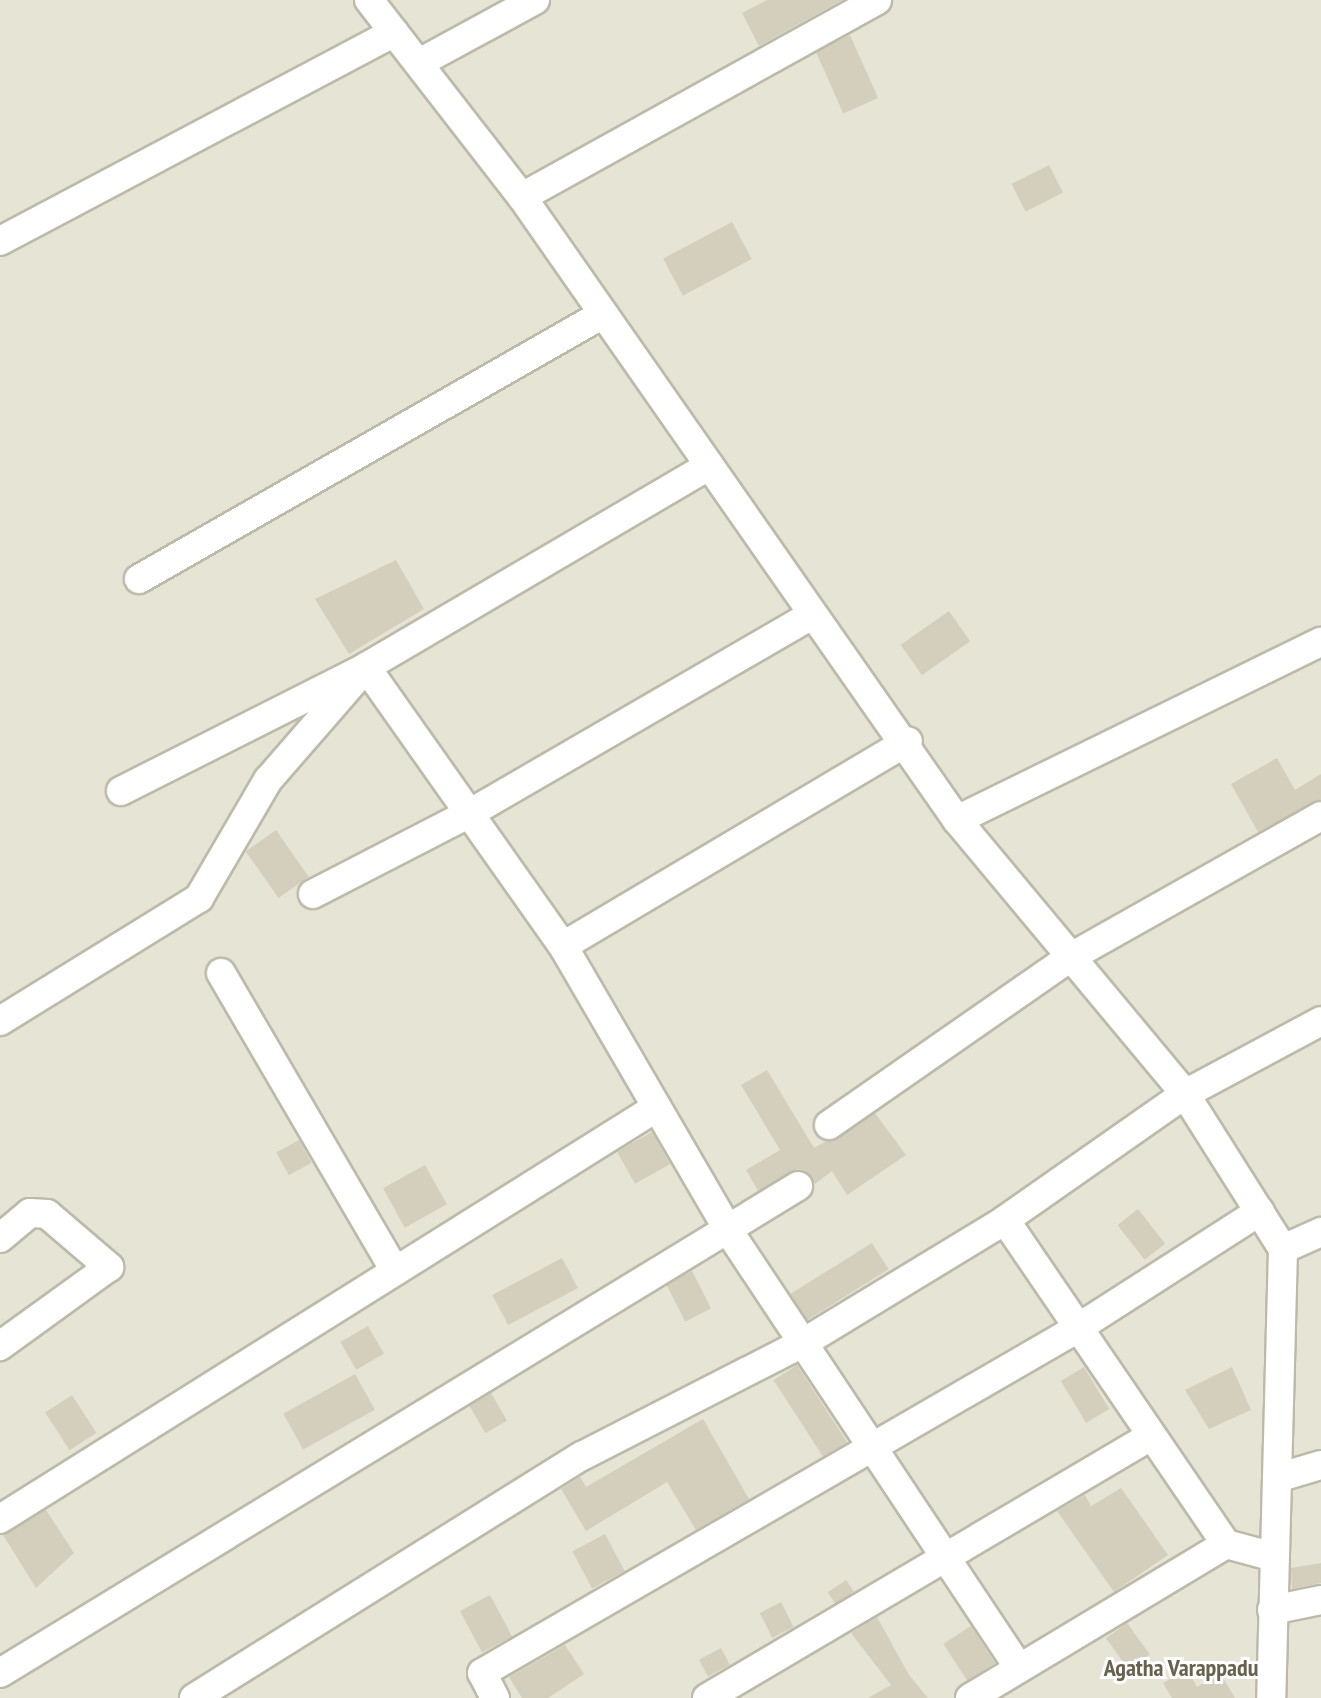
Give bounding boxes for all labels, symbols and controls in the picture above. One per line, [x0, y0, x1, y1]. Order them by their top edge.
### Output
district label: Agatha Varappadu [1103, 1654, 1259, 1682]

